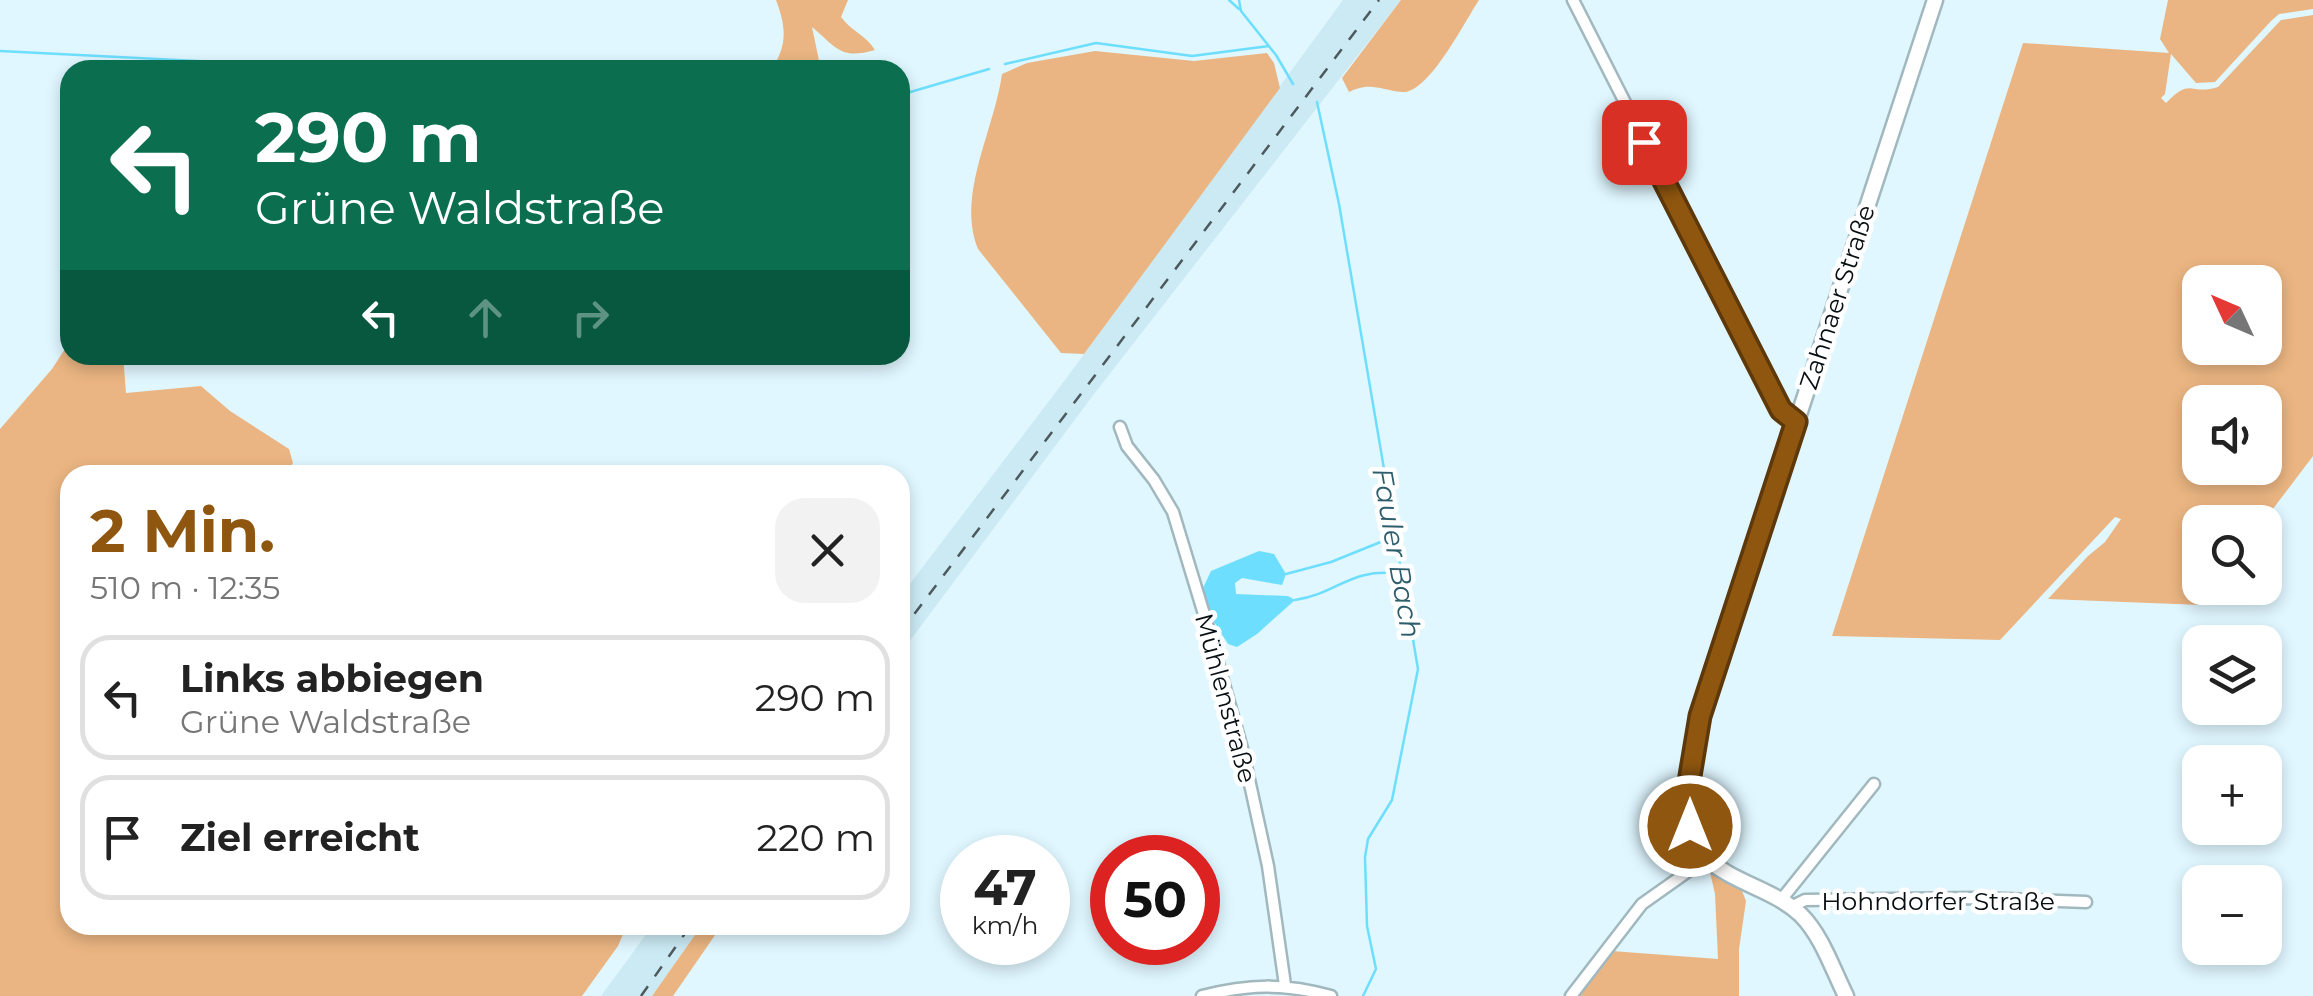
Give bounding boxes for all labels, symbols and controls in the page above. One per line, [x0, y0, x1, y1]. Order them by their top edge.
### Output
text: 290 m [255, 94, 482, 180]
icon: left [90, 100, 220, 230]
pin [1602, 100, 1687, 185]
icon: arrive [1617, 115, 1672, 170]
text: Grüne Waldstraße [255, 180, 664, 235]
street label: Zahnaer Straße [1793, 201, 1881, 393]
north arrow [2182, 265, 2282, 365]
map controls [2182, 265, 2282, 965]
icon: left [353, 290, 408, 345]
icon: ahead [458, 290, 513, 345]
icon: right [563, 290, 618, 345]
button: sound [2182, 385, 2282, 485]
water label: Fauler Bach [1365, 465, 1429, 641]
text: 2 Min. [90, 494, 275, 567]
button: close [775, 498, 880, 603]
button: search [2182, 505, 2282, 605]
text: 510 m · 12:35 [90, 568, 280, 607]
street label: Mühlenstraße [1189, 610, 1263, 786]
button: layers [2182, 625, 2282, 725]
text: Links abbiegen [180, 655, 484, 702]
icon: left [95, 670, 150, 725]
text: 290 m [755, 674, 875, 721]
text: Grüne Waldstraße [180, 702, 471, 741]
button: + [2182, 745, 2282, 845]
position arrow [1638, 774, 1742, 878]
icon: arrive [95, 810, 150, 865]
text: Ziel erreicht [180, 814, 420, 861]
text: 220 m [756, 814, 875, 861]
speed limit sign: 50 [1090, 835, 1220, 965]
text: 47 [973, 857, 1037, 918]
button: − [2182, 865, 2282, 965]
street label: Hohndorfer Straße [1821, 886, 2055, 916]
text: km/h [972, 910, 1038, 940]

